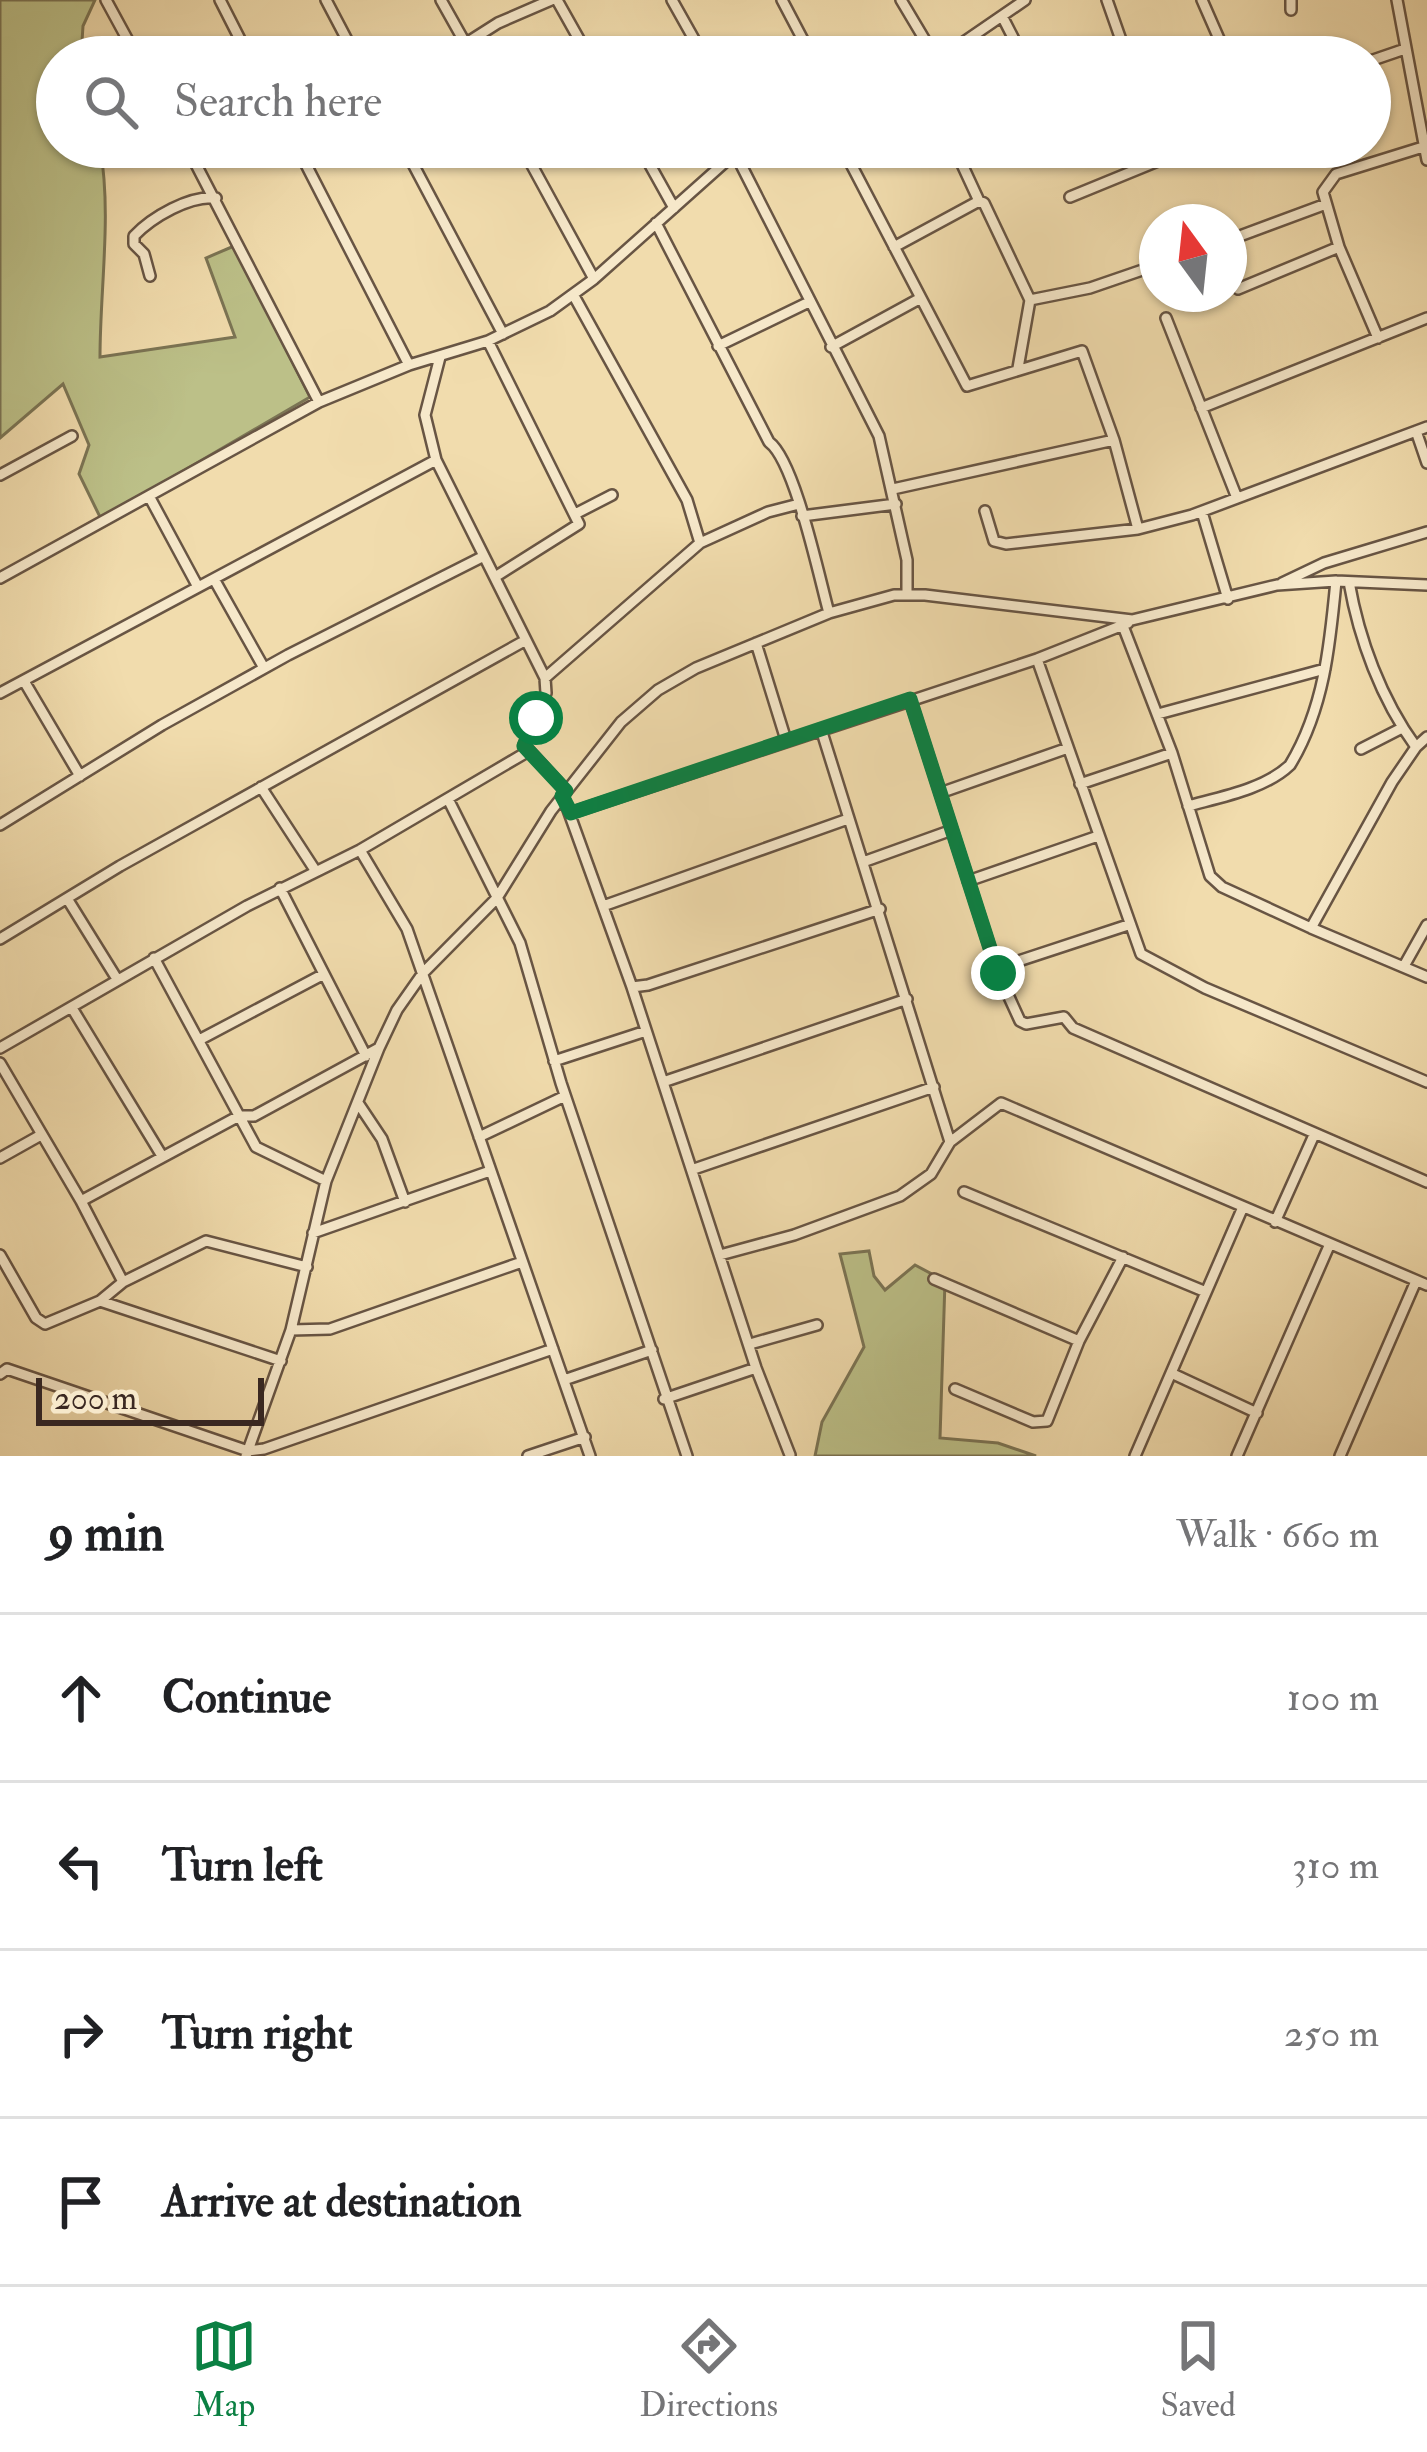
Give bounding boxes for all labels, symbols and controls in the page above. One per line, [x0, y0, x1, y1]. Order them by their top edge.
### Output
search box [36, 36, 1391, 168]
icon: search [78, 69, 144, 135]
text: Search here [174, 74, 382, 130]
north arrow [1139, 204, 1247, 312]
route start [509, 691, 563, 745]
route end [971, 946, 1025, 1000]
scale bar [36, 1372, 264, 1425]
text: 200 m [54, 1378, 137, 1419]
text: 9 min [48, 1502, 164, 1566]
text: Walk · 660 m [1176, 1510, 1379, 1559]
icon: ahead [48, 1665, 114, 1731]
text: Continue [162, 1670, 331, 1726]
text: 100 m [1287, 1673, 1379, 1722]
icon: left [48, 1833, 114, 1899]
text: Turn left [162, 1838, 323, 1894]
text: 310 m [1292, 1841, 1379, 1890]
icon: right [48, 2001, 114, 2067]
text: Turn right [162, 2006, 352, 2062]
text: 250 m [1284, 2009, 1379, 2058]
icon: arrive [48, 2169, 114, 2235]
text: Arrive at destination [162, 2174, 522, 2230]
tab: Map [191, 2313, 257, 2426]
tab: Directions [640, 2313, 778, 2426]
tab: Saved [1160, 2313, 1236, 2426]

